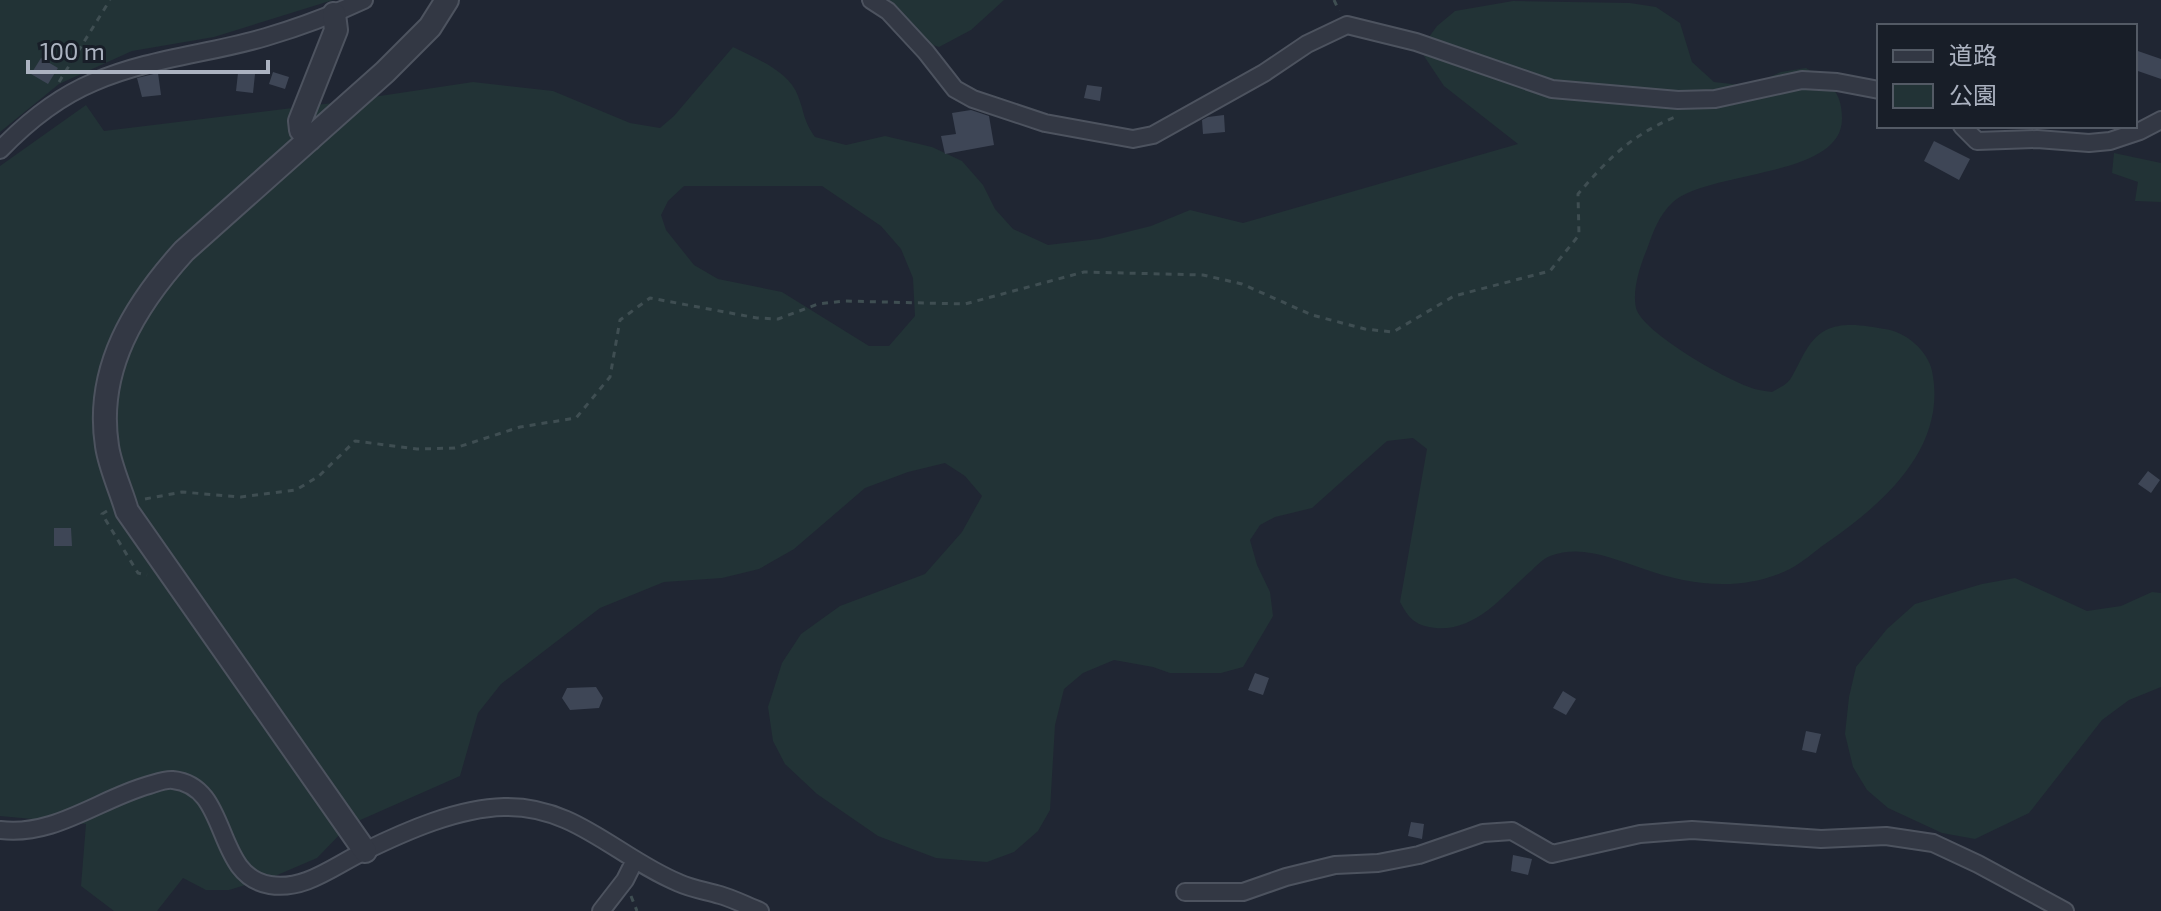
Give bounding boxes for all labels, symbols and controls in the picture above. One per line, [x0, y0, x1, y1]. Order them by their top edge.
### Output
scale bar [28, 24, 268, 74]
legend [1877, 24, 2137, 128]
text: 100 m [40, 36, 105, 65]
text: 道路 [1949, 40, 1997, 69]
text: 公園 [1949, 80, 1997, 109]

